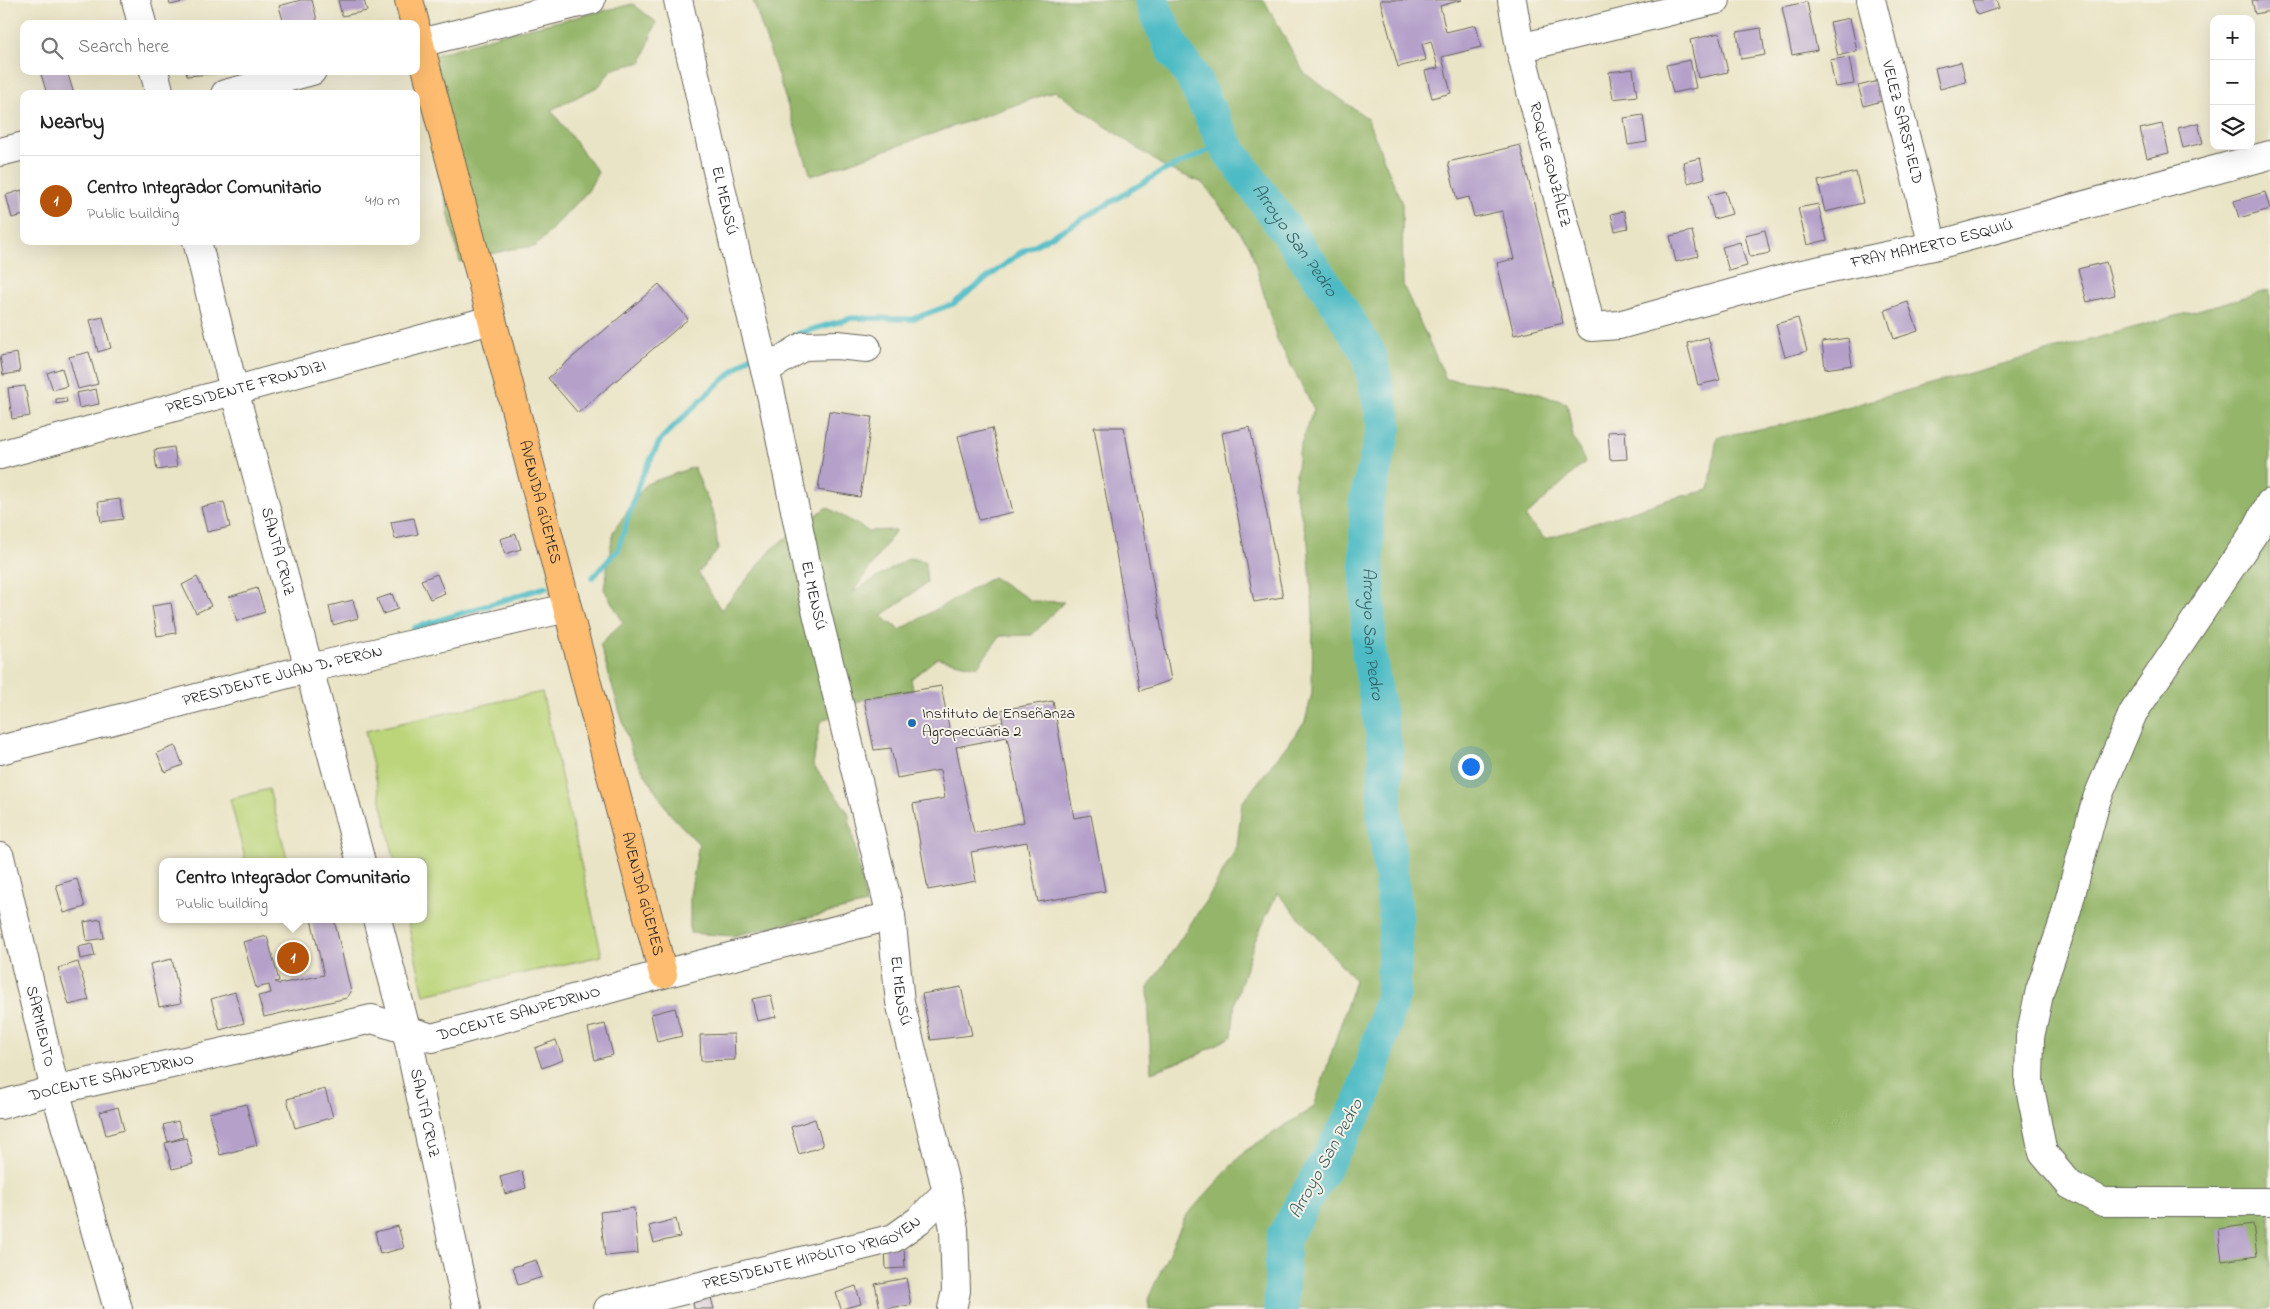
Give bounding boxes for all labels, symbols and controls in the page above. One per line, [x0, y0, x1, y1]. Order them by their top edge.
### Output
map controls [2210, 15, 2255, 150]
button: + [2210, 15, 2255, 60]
search box [20, 20, 420, 75]
icon: search [38, 34, 66, 62]
text: Search here [78, 34, 169, 61]
street label: VELEZ SARSFIELD [1874, 57, 1929, 187]
button: − [2210, 60, 2255, 105]
street label: ROQUE GONZÁLEZ [1522, 100, 1577, 230]
button: layers [2210, 105, 2255, 150]
text: Nearby [40, 108, 104, 138]
street label: EL MENSÚ [704, 164, 744, 238]
text: Centro Integrador Comunitario [87, 175, 321, 202]
water label: Arroyo San Pedro [1245, 179, 1343, 303]
text: 1 [53, 189, 59, 213]
text: 410 m [365, 189, 400, 213]
text: Public building [87, 202, 179, 226]
street label: FRAY MAMERTO ESQUIÚ [1848, 213, 2016, 276]
street label: PRESIDENTE FRONDIZI [163, 354, 329, 421]
street label: AVENIDA GÜEMES [512, 438, 567, 567]
street label: SANTA CRUZ [254, 505, 301, 599]
street label: EL MENSÚ [794, 559, 833, 633]
water label: Arroyo San Pedro [1354, 567, 1390, 703]
street label: PRESIDENTE JUAN D. PERÓN [180, 639, 385, 713]
place label: Instituto de Enseñanza Agropecuaria 2 [922, 702, 1075, 744]
marker: Instituto de Enseñanza Agropecuaria 2 [906, 717, 918, 729]
your location [1458, 754, 1484, 780]
street label: AVENIDA GÜEMES [614, 830, 670, 958]
popup [159, 858, 427, 923]
text: Centro Integrador Comunitario [176, 865, 410, 892]
text: Public building [176, 892, 268, 916]
pin: 1 [277, 939, 309, 977]
street label: EL MENSÚ [883, 955, 917, 1028]
street label: DOCENTE SANPEDRINO [434, 980, 603, 1048]
street label: SARMIENTO [19, 983, 61, 1069]
street label: DOCENTE SANPEDRINO [26, 1047, 196, 1109]
street label: SANTA CRUZ [403, 1066, 446, 1160]
water label: Arroyo San Pedro [1283, 1094, 1371, 1224]
street label: PRESIDENTE HIPÓLITO YRIGOYEN [700, 1210, 927, 1297]

